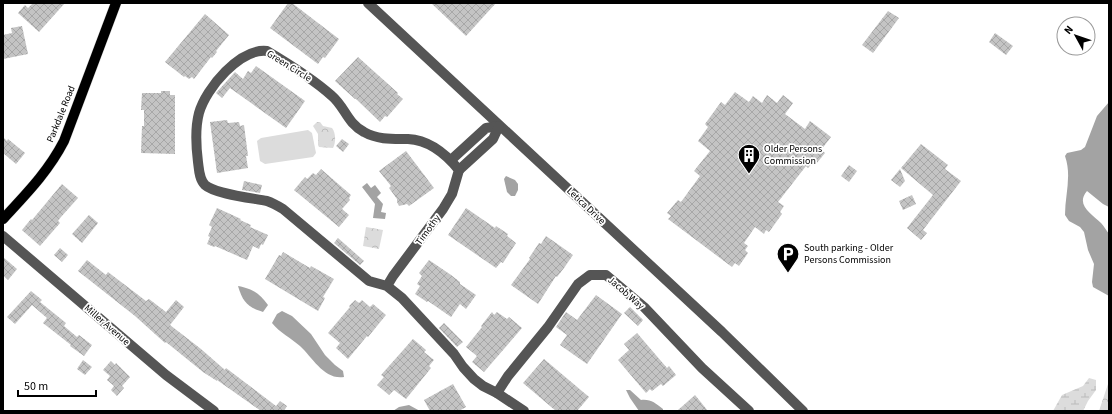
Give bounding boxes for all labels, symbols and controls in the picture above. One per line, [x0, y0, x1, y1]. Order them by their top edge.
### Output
north arrow [1056, 16, 1096, 56]
text: N [1061, 22, 1077, 38]
street label: Green Circle [264, 47, 314, 85]
street label: Parkdale Road [43, 84, 79, 144]
building icon: Older Persons Commission [736, 142, 762, 175]
place label: Older Persons Commission [764, 142, 822, 168]
street label: Letica Drive [563, 184, 609, 228]
street label: Timothy [412, 212, 444, 248]
parking icon: South parking - Older Persons Commission [775, 241, 801, 274]
place label: South parking - Older Persons Commission [804, 241, 894, 267]
street label: Jacob Way [605, 273, 648, 313]
street label: Miller Avenue [81, 301, 133, 349]
scale bar [18, 372, 96, 398]
text: 50 m [24, 378, 48, 395]

